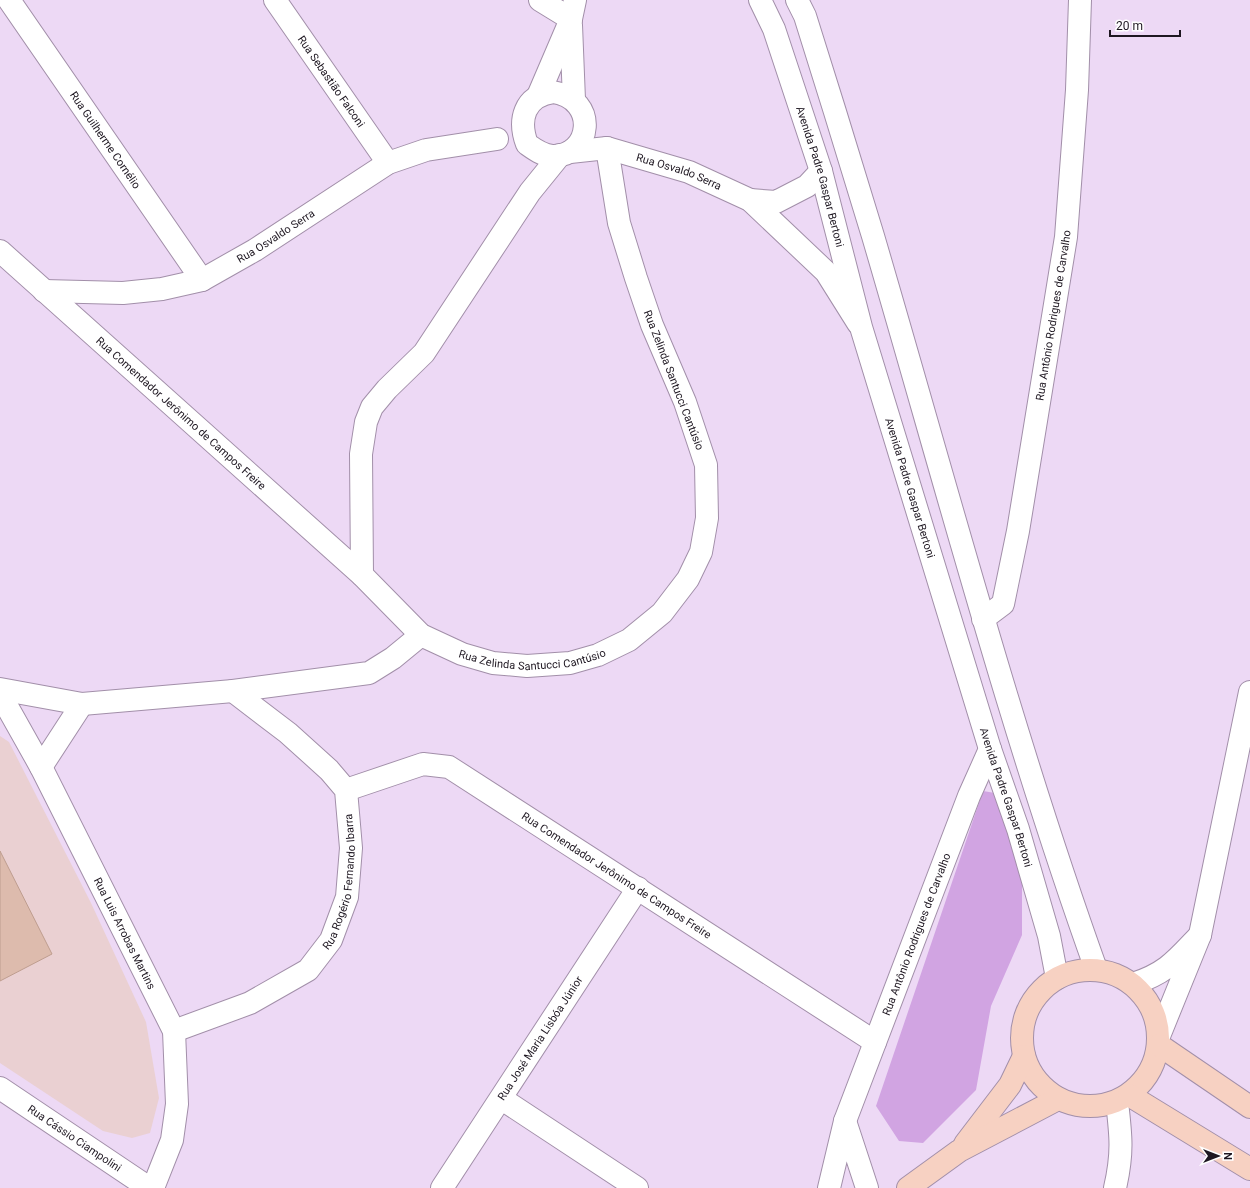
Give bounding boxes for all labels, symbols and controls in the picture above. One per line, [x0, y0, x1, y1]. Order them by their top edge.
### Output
scale bar [1110, 12, 1180, 38]
text: 20 m [1116, 19, 1143, 33]
street label: Rua Sebastião Falconi [295, 33, 367, 130]
street label: Rua Guilherme Cornélio [67, 89, 143, 191]
street label: Avenida Padre Gaspar Bertoni [793, 105, 846, 249]
street label: Rua Osvaldo Serra [635, 151, 723, 193]
street label: Rua Osvaldo Serra [235, 207, 317, 266]
street label: Rua Antônio Rodrigues de Carvalho [1033, 230, 1073, 402]
street label: Rua Zelinda Santucci Cantúsio [641, 308, 706, 452]
street label: Rua Comendador Jerônimo de Campos Freire [93, 334, 268, 493]
street label: Avenida Padre Gaspar Bertoni [882, 416, 937, 560]
street label: Rua Zelinda Santucci Cantúsio [458, 643, 606, 657]
text: Rua Zelinda Santucci Cantúsio [457, 646, 608, 673]
street label: Avenida Padre Gaspar Bertoni [977, 726, 1035, 869]
street label: Rua Comendador Jerônimo de Campos Freire [519, 810, 714, 942]
street label: Rua Rogério Fernando Ibarra [320, 813, 358, 952]
street label: Rua Antônio Rodrigues de Carvalho [880, 851, 954, 1017]
street label: Rua Luis Arrobas Martins [91, 875, 158, 992]
street label: Rua José Maria Lisbóa Júnior [495, 974, 586, 1103]
street label: Rua Cássio Ciampolini [25, 1103, 124, 1175]
north arrow [1198, 1136, 1238, 1176]
text: N [1221, 1152, 1234, 1160]

